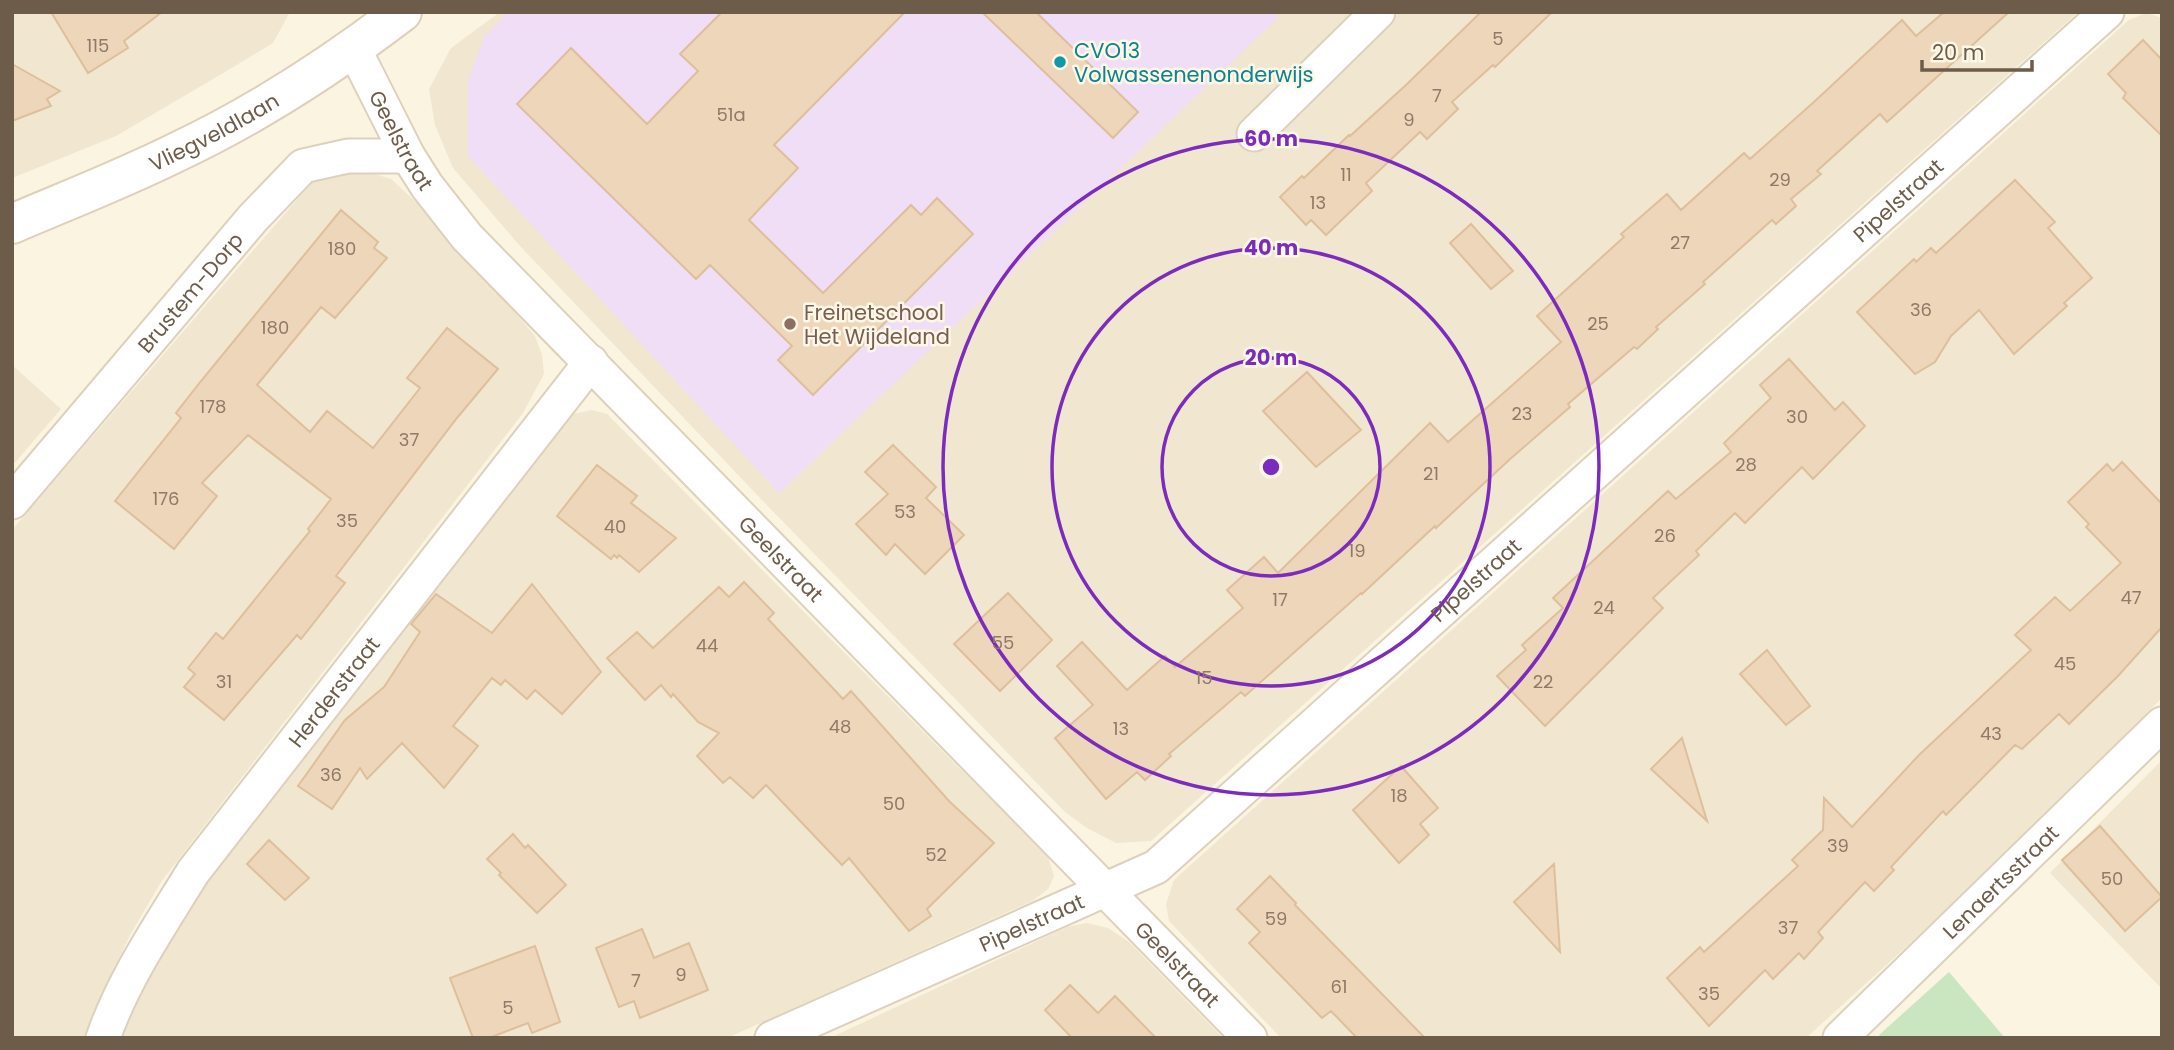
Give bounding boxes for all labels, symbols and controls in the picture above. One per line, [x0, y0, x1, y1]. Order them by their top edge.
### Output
house number: 5 [1492, 26, 1504, 51]
scale bar [1922, 28, 2032, 72]
house number: 115 [87, 33, 109, 58]
place label: CVO13 Volwassenenonderwijs [1074, 36, 1314, 89]
text: 20 m [1932, 38, 1985, 67]
marker: CVO13 Volwassenenonderwijs [1052, 54, 1068, 70]
house number: 7 [1432, 83, 1442, 108]
street label: Vliegveldlaan [144, 85, 284, 178]
street label: Geelstraat [363, 85, 441, 196]
house number: 51a [716, 102, 746, 127]
house number: 9 [1403, 107, 1415, 132]
text: 60 m [1244, 124, 1298, 153]
street label: Pipelstraat [1846, 152, 1949, 248]
house number: 11 [1340, 162, 1352, 187]
house number: 29 [1769, 167, 1791, 192]
house number: 13 [1310, 190, 1326, 215]
street label: Brustem-Dorp [131, 226, 249, 359]
house number: 27 [1670, 230, 1690, 255]
text: 40 m [1244, 233, 1298, 262]
house number: 180 [328, 236, 356, 261]
house number: 36 [1910, 297, 1932, 322]
place label: Freinetschool Het Wijdeland [804, 298, 950, 351]
house number: 25 [1587, 311, 1609, 336]
house number: 180 [261, 315, 289, 340]
marker: Freinetschool Het Wijdeland [782, 316, 798, 332]
text: 20 m [1245, 343, 1297, 372]
house number: 178 [200, 394, 226, 419]
house number: 23 [1512, 401, 1532, 426]
house number: 30 [1786, 404, 1808, 429]
house number: 37 [399, 427, 419, 452]
house number: 28 [1735, 452, 1757, 477]
centre of rings [1259, 455, 1283, 479]
house number: 21 [1423, 461, 1439, 486]
house number: 176 [152, 486, 180, 511]
house number: 53 [894, 499, 916, 524]
house number: 35 [336, 508, 358, 533]
street label: Geelstraat [732, 509, 830, 608]
house number: 40 [604, 514, 626, 539]
house number: 26 [1654, 523, 1676, 548]
street label: Pipelstraat [1424, 531, 1527, 628]
house number: 19 [1348, 538, 1366, 563]
house number: 47 [2120, 585, 2142, 610]
house number: 17 [1272, 587, 1288, 612]
house number: 24 [1593, 595, 1615, 620]
street label: Herderstraat [281, 630, 386, 753]
house number: 55 [992, 630, 1014, 655]
house number: 44 [696, 633, 718, 658]
house number: 45 [2054, 651, 2076, 676]
house number: 15 [1195, 665, 1213, 690]
house number: 31 [216, 669, 232, 694]
house number: 22 [1533, 669, 1553, 694]
house number: 48 [829, 714, 851, 739]
house number: 13 [1113, 716, 1129, 741]
house number: 43 [1980, 721, 2002, 746]
house number: 36 [320, 762, 342, 787]
house number: 18 [1390, 783, 1408, 808]
house number: 50 [883, 791, 905, 816]
street label: Lenaertsstraat [1936, 818, 2065, 945]
house number: 39 [1827, 833, 1849, 858]
house number: 52 [925, 842, 947, 867]
house number: 50 [2101, 866, 2123, 891]
street label: Pipelstraat [974, 886, 1089, 959]
house number: 59 [1265, 906, 1287, 931]
street label: Geelstraat [1129, 914, 1226, 1013]
house number: 37 [1778, 915, 1798, 940]
house number: 9 [675, 962, 687, 987]
house number: 7 [631, 968, 641, 993]
house number: 61 [1330, 974, 1348, 999]
house number: 35 [1698, 981, 1720, 1006]
house number: 5 [502, 995, 514, 1020]

